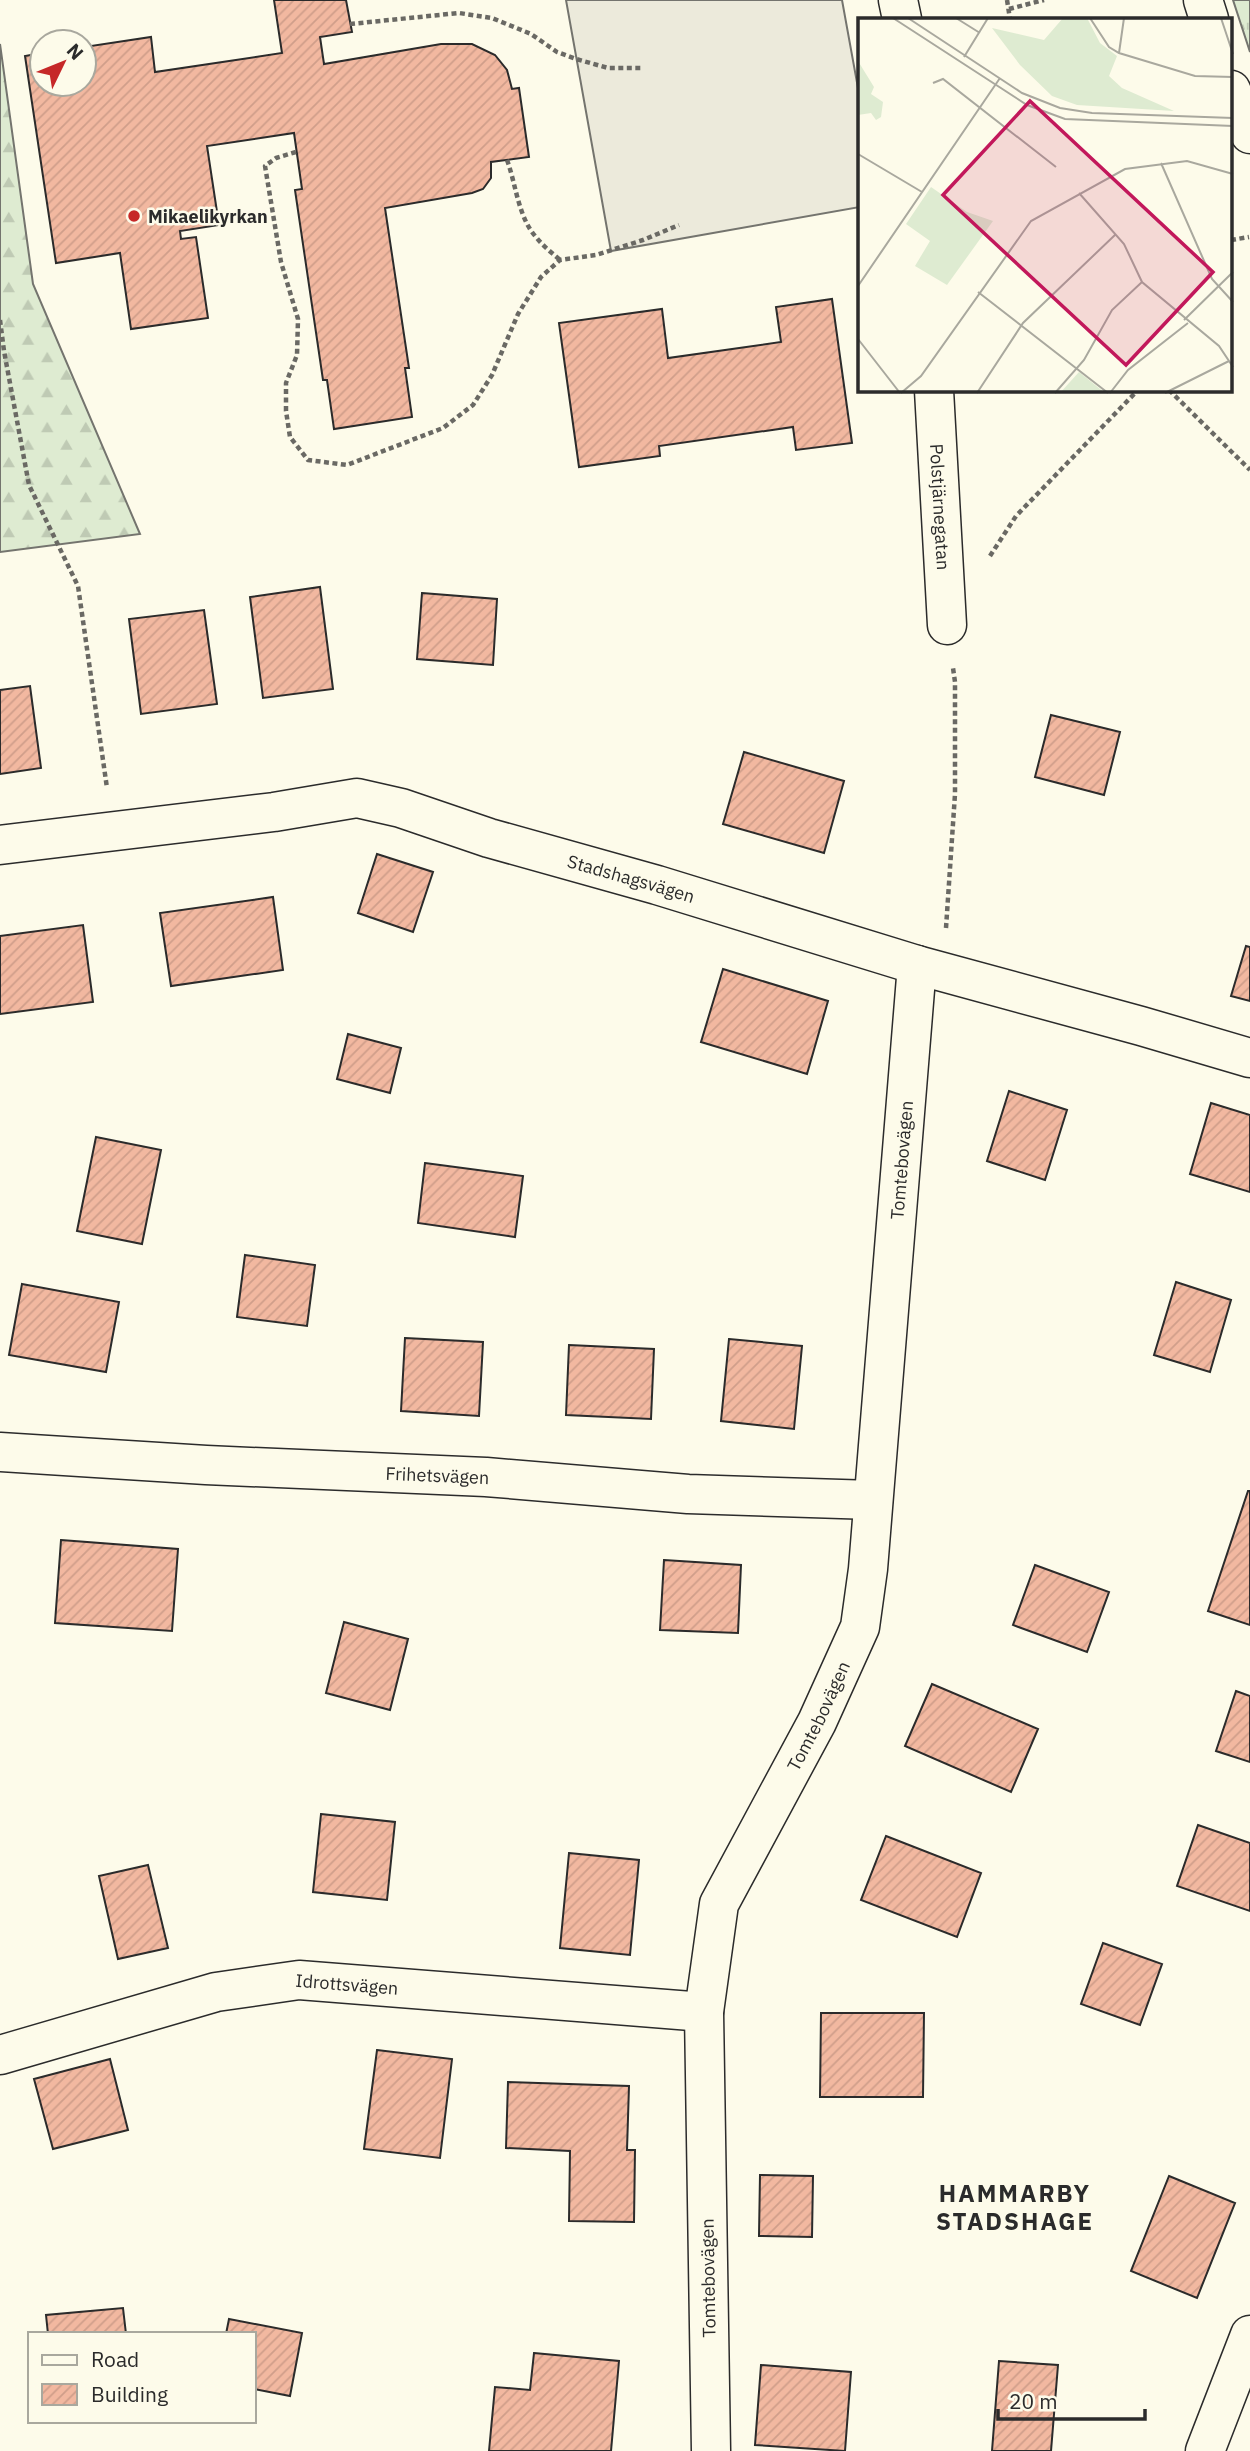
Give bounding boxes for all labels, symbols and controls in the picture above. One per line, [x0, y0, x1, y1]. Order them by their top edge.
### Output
inset map [858, 18, 1232, 392]
north arrow [28, 28, 98, 98]
text: N [62, 38, 89, 65]
place label: Mikaelikyrkan [148, 205, 268, 228]
marker: Mikaelikyrkan [126, 208, 142, 224]
street label: Polstjärnegatan [925, 443, 955, 571]
street label: Stadshagsvägen [565, 849, 698, 907]
street label: Tomtebovägen [885, 1100, 917, 1220]
street label: Frihetsvägen [385, 1461, 490, 1489]
street label: Tomtebovägen [782, 1657, 855, 1775]
street label: Idrottsvägen [295, 1968, 399, 1999]
district label: HAMMARBY STADSHAGE [936, 2177, 1094, 2237]
street label: Tomtebovägen [695, 2218, 721, 2338]
legend [28, 2332, 256, 2423]
text: Road [91, 2345, 139, 2373]
scale bar [998, 2378, 1145, 2422]
text: Building [91, 2380, 168, 2408]
text: 20 m [1009, 2387, 1058, 2415]

